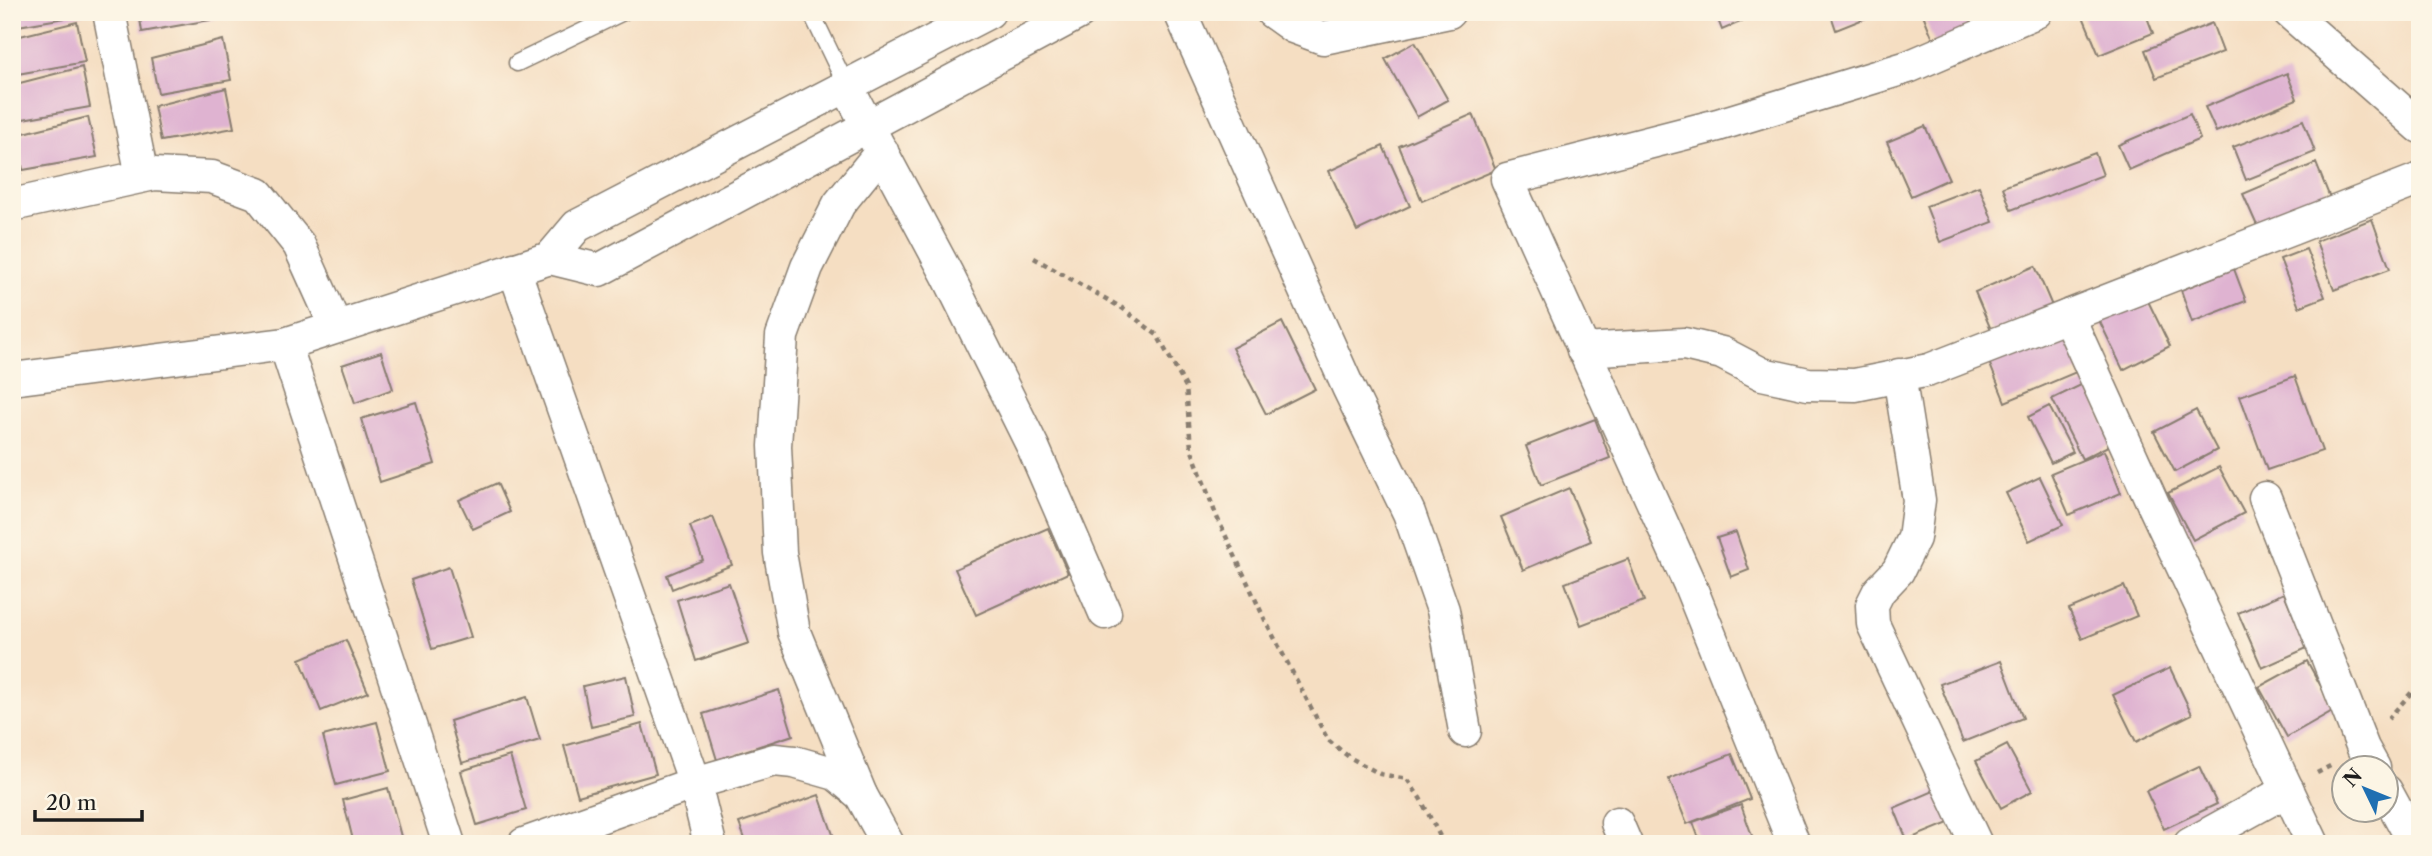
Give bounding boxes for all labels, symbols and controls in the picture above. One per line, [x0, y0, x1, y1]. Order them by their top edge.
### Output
north arrow [2330, 754, 2400, 824]
text: N [2339, 764, 2367, 792]
scale bar [35, 779, 142, 823]
text: 20 m [46, 790, 97, 815]

